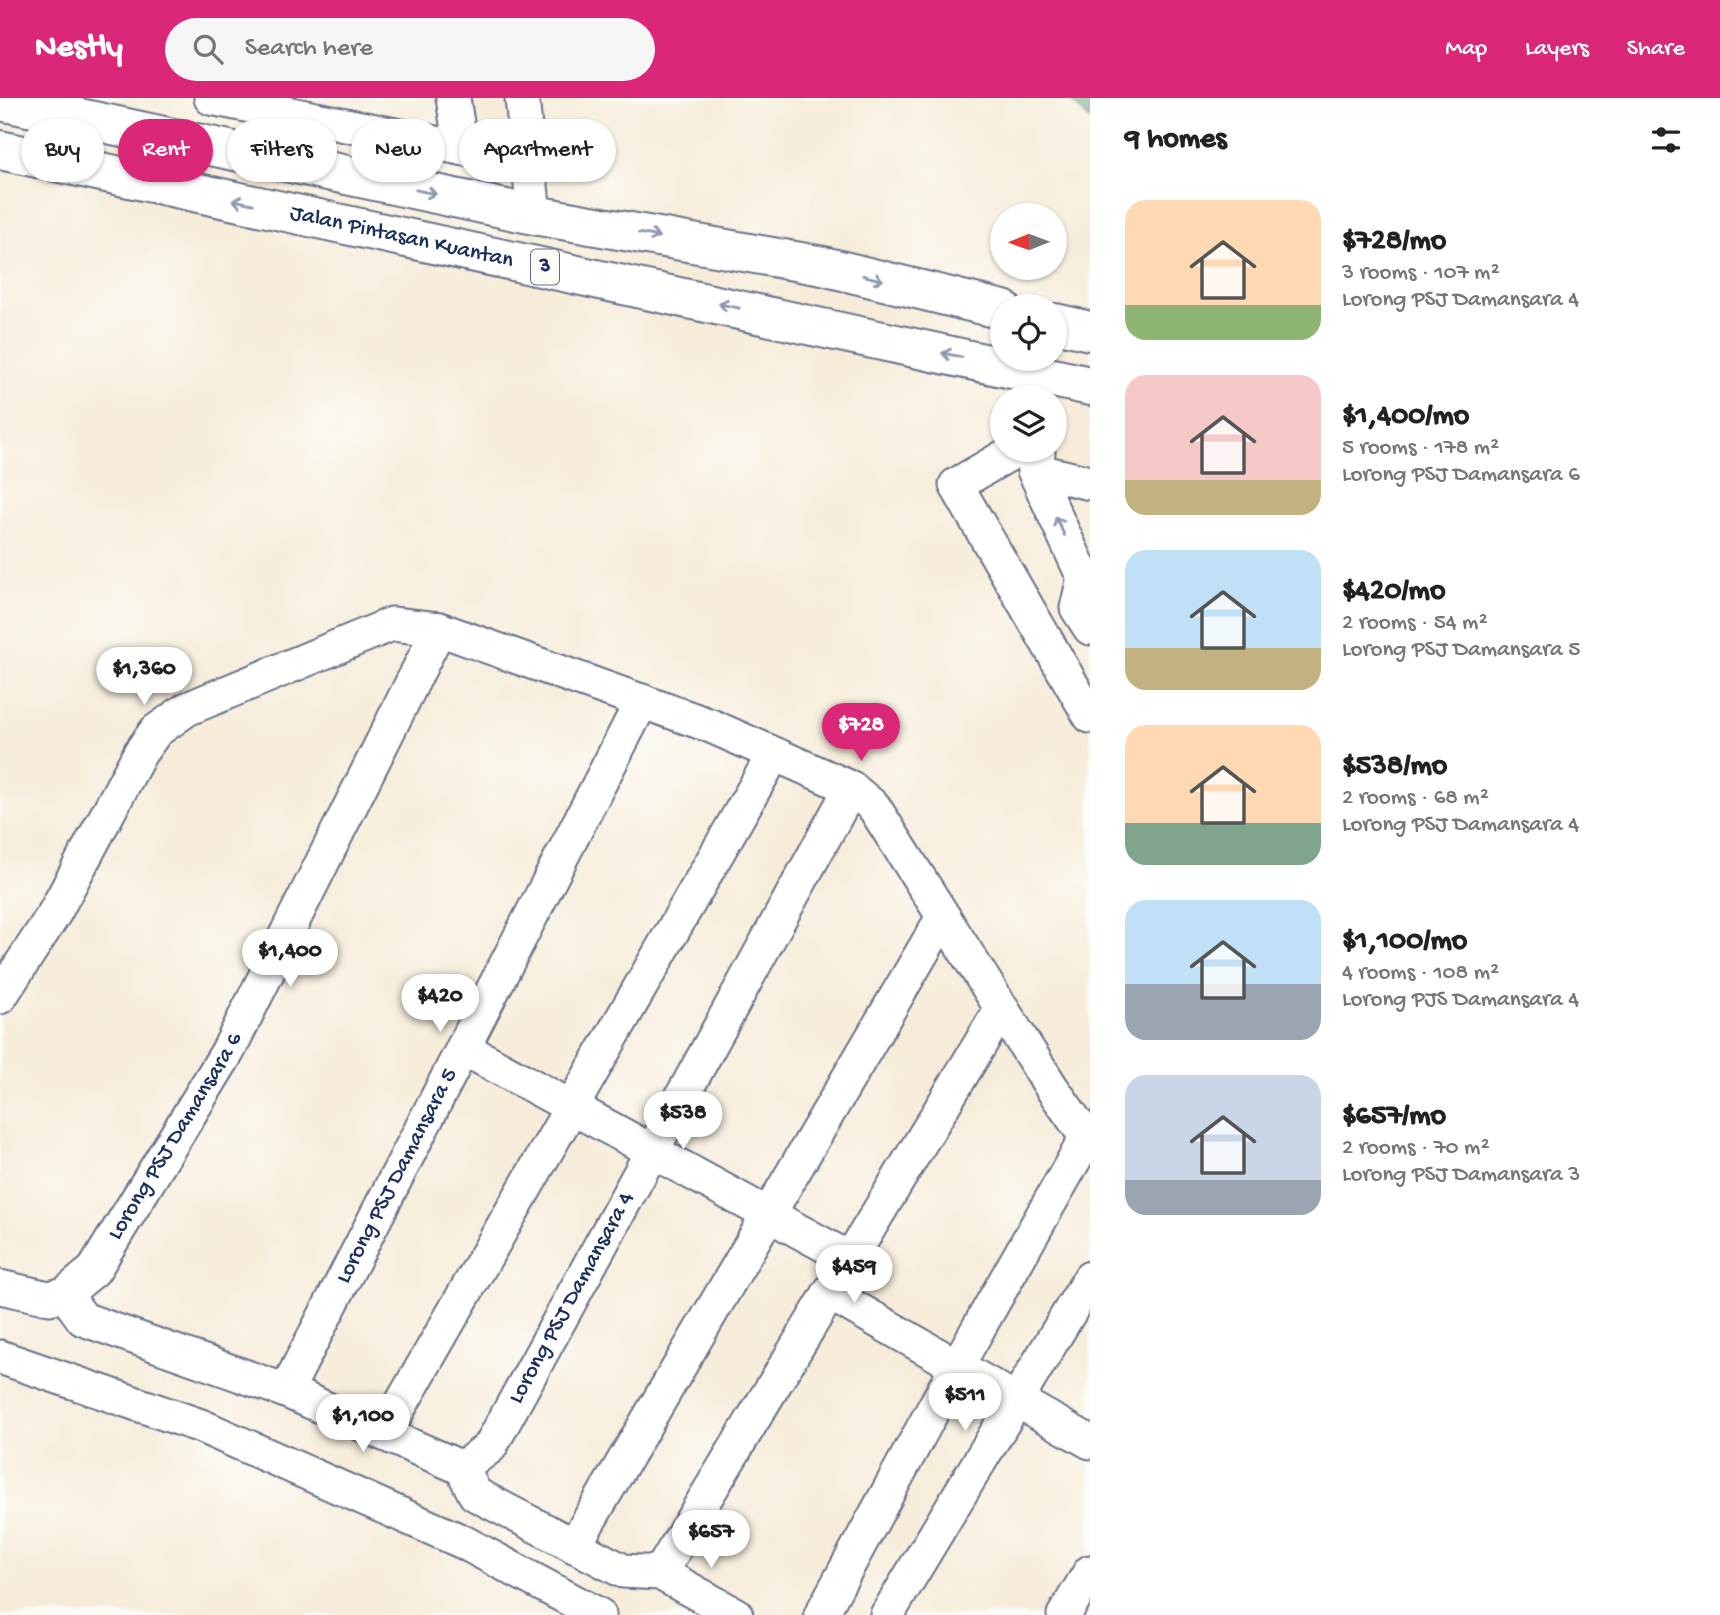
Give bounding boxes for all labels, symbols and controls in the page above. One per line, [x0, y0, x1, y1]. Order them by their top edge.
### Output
search box [165, 18, 655, 81]
text: Nestly [35, 30, 123, 68]
icon: search [189, 30, 227, 68]
text: Search here [245, 34, 373, 65]
text: Map [1445, 35, 1487, 64]
text: Layers [1525, 35, 1589, 64]
text: Share [1627, 35, 1685, 64]
chip: Buy [21, 119, 104, 182]
chip: Rent [118, 119, 213, 182]
chip: Filters [227, 119, 337, 182]
chip: New [351, 119, 445, 182]
chip: Apartment [459, 119, 616, 182]
icon: filters [1647, 121, 1685, 159]
text: 9 homes [1125, 123, 1227, 158]
one-way arrow [414, 185, 437, 199]
one-way arrow [233, 195, 255, 208]
street label: Jalan Pintasan Kuantan [287, 200, 516, 274]
north arrow [990, 203, 1068, 280]
map controls [990, 203, 1067, 462]
text: $728/mo [1342, 225, 1446, 260]
icon: home [1181, 228, 1265, 312]
one-way arrow [638, 229, 660, 242]
road number: 3 [531, 250, 559, 284]
text: 3 rooms · 107 m² [1342, 260, 1500, 287]
one-way arrow [861, 272, 884, 285]
text: Lorong PSJ Damansara 4 [1342, 287, 1579, 314]
button: locate [990, 294, 1067, 371]
one-way arrow [718, 299, 741, 313]
one-way arrow [941, 347, 964, 361]
button: layers [990, 385, 1067, 462]
text: $1,400/mo [1342, 400, 1469, 435]
icon: home [1181, 403, 1265, 487]
text: 5 rooms · 178 m² [1342, 435, 1499, 462]
text: Lorong PSJ Damansara 6 [1342, 462, 1580, 489]
one-way arrow [1053, 516, 1066, 537]
text: $420/mo [1342, 575, 1446, 610]
icon: home [1181, 578, 1265, 662]
text: 2 rooms · 54 m² [1342, 610, 1488, 637]
text: Lorong PSJ Damansara 5 [1342, 637, 1580, 664]
pin: $1,360 [87, 648, 201, 707]
text: $1,360 [112, 656, 176, 683]
pin: $728 [820, 704, 902, 763]
text: $728 [838, 712, 884, 739]
text: $538/mo [1342, 750, 1447, 785]
icon: home [1181, 753, 1265, 837]
text: 2 rooms · 68 m² [1342, 785, 1489, 812]
text: Lorong PSJ Damansara 4 [1342, 812, 1579, 839]
text: $1,100/mo [1342, 925, 1467, 960]
icon: home [1181, 928, 1265, 1012]
pin: $1,400 [233, 930, 347, 989]
text: $1,400 [258, 938, 322, 965]
text: 4 rooms · 108 m² [1342, 960, 1499, 987]
pin: $420 [399, 974, 481, 1034]
text: $420 [417, 983, 463, 1010]
text: Lorong PJS Damansara 4 [1342, 987, 1579, 1014]
street label: Lorong PSJ Damansara 6 [102, 1028, 249, 1245]
street label: Lorong PSJ Damansara 5 [330, 1064, 464, 1288]
pin: $538 [642, 1091, 724, 1151]
text: $538 [660, 1100, 706, 1127]
text: $657/mo [1342, 1100, 1446, 1135]
icon: home [1181, 1103, 1265, 1187]
text: 2 rooms · 70 m² [1342, 1135, 1490, 1162]
text: Lorong PSJ Damansara 3 [1342, 1162, 1580, 1189]
street label: Lorong PSJ Damansara 4 [503, 1187, 641, 1408]
pin: $459 [813, 1246, 895, 1305]
text: $459 [832, 1254, 876, 1281]
pin: $511 [924, 1374, 1006, 1433]
text: $511 [944, 1382, 986, 1409]
pin: $1,100 [306, 1394, 420, 1454]
text: $1,100 [332, 1403, 394, 1430]
pin: $657 [670, 1510, 752, 1570]
text: $657 [688, 1519, 734, 1546]

